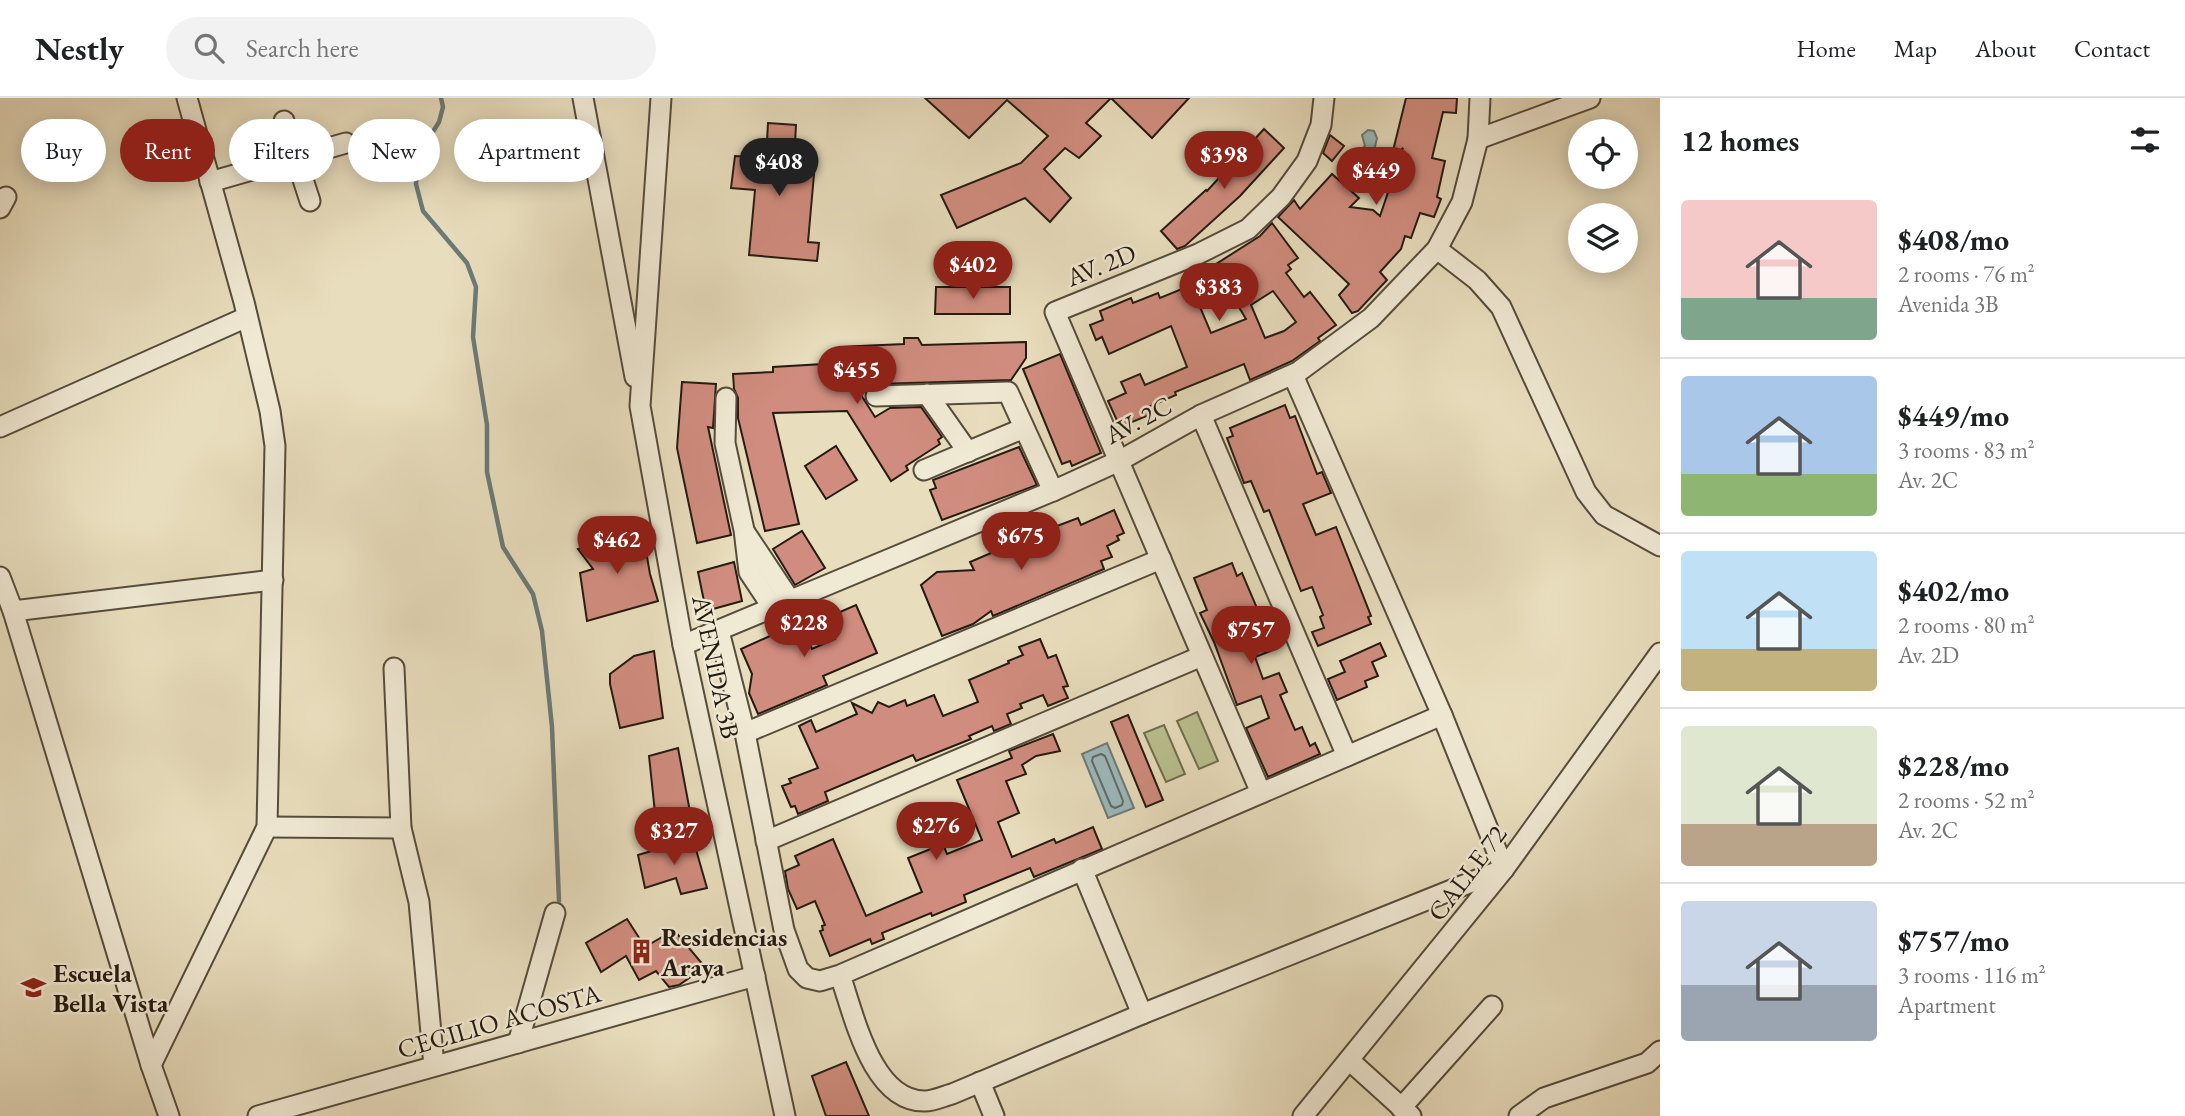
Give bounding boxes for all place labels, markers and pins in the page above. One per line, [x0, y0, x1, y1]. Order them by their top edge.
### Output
pin: $398 [1183, 132, 1265, 191]
pin: $408 [738, 139, 820, 198]
pin: $449 [1335, 148, 1417, 207]
pin: $402 [932, 242, 1014, 301]
pin: $383 [1178, 264, 1260, 323]
pin: $455 [816, 346, 898, 406]
pin: $675 [980, 512, 1062, 572]
pin: $462 [576, 517, 658, 576]
pin: $228 [763, 600, 845, 659]
pin: $757 [1210, 606, 1292, 666]
pin: $276 [895, 802, 977, 862]
pin: $327 [633, 808, 715, 867]
place label: Residencias Araya [660, 920, 787, 984]
building icon: Residencias Araya [627, 938, 655, 966]
place label: Escuela Bella Vista [53, 956, 169, 1020]
school or university icon: Escuela Bella Vista [19, 974, 47, 1002]

